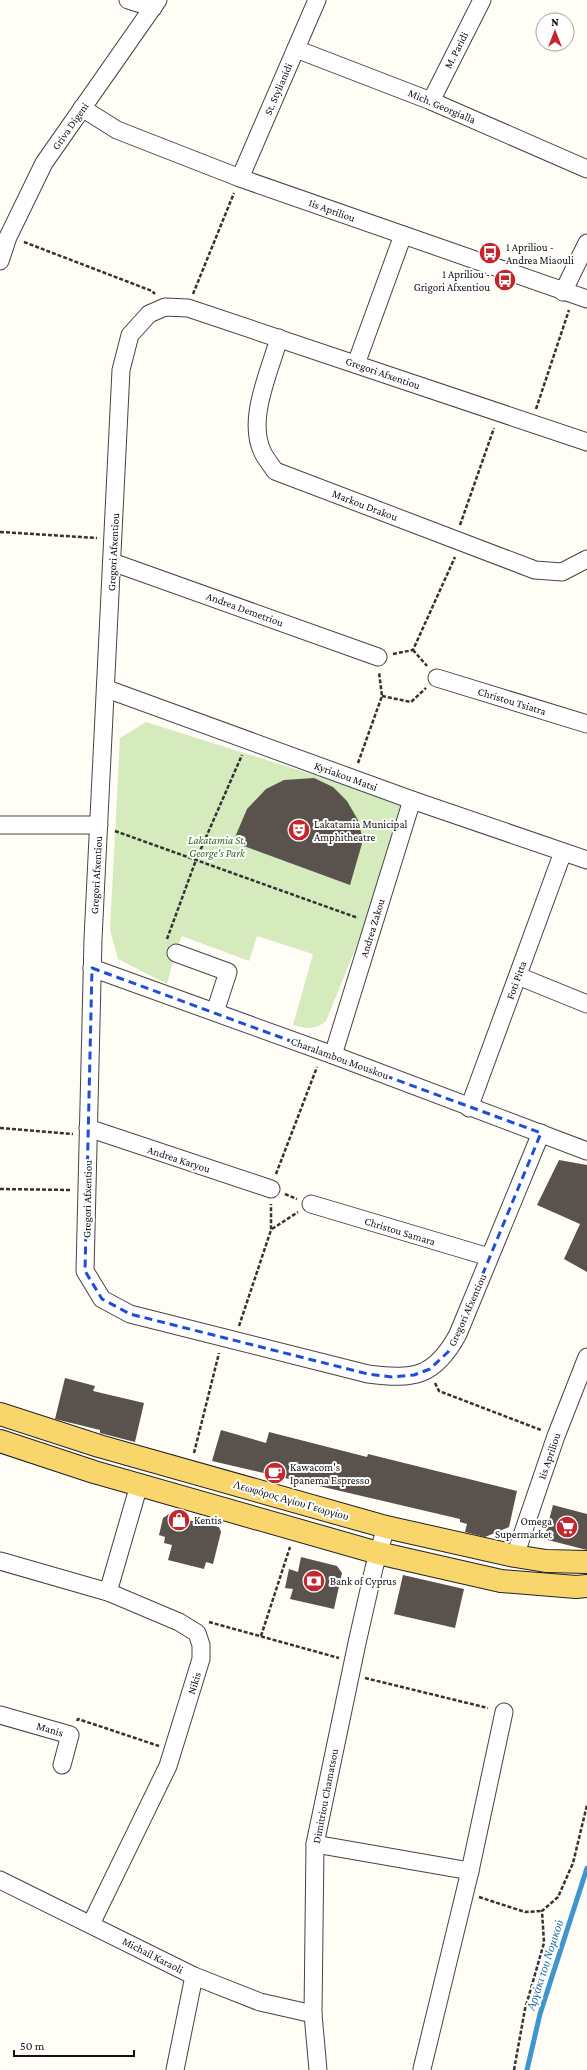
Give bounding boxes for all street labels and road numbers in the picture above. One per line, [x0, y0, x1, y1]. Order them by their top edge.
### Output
street label: M. Paridi [442, 30, 470, 70]
street label: St. Stylianidi [262, 61, 295, 117]
street label: Mich. Georgialla [406, 86, 478, 127]
street label: Griva Digeni [49, 100, 92, 153]
street label: 1is Apriliou [307, 196, 357, 225]
street label: Gregori Afxentiou [344, 355, 422, 392]
street label: Markou Drakou [331, 487, 400, 523]
street label: Gregori Afxentiou [105, 513, 122, 591]
street label: Andrea Demetriou [205, 589, 285, 629]
street label: Christou Tsiatra [476, 685, 548, 717]
street label: Kyriakou Matsi [312, 759, 379, 794]
street label: Gregori Afxentiou [88, 836, 105, 914]
street label: Andrea Zakou [357, 897, 387, 959]
street label: Foti Pitta [504, 959, 528, 1001]
street label: Charalambou Mouskou [289, 1035, 391, 1081]
street label: Andrea Karyou [146, 1143, 212, 1176]
street label: Gregori Afxentiou [80, 1160, 95, 1238]
street label: Christou Samara [363, 1215, 437, 1247]
street label: Gregori Afxentiou [446, 1272, 489, 1348]
street label: 1is Apriliou [535, 1431, 564, 1481]
street label: Λεωφόρος Αγίου Γεωργίου [232, 1478, 351, 1522]
street label: Nikis [185, 1670, 203, 1696]
street label: Manis [35, 1719, 65, 1739]
street label: Dimitriou Chamatsou [310, 1747, 340, 1844]
street label: Michail Karaoli [121, 1935, 186, 1976]

